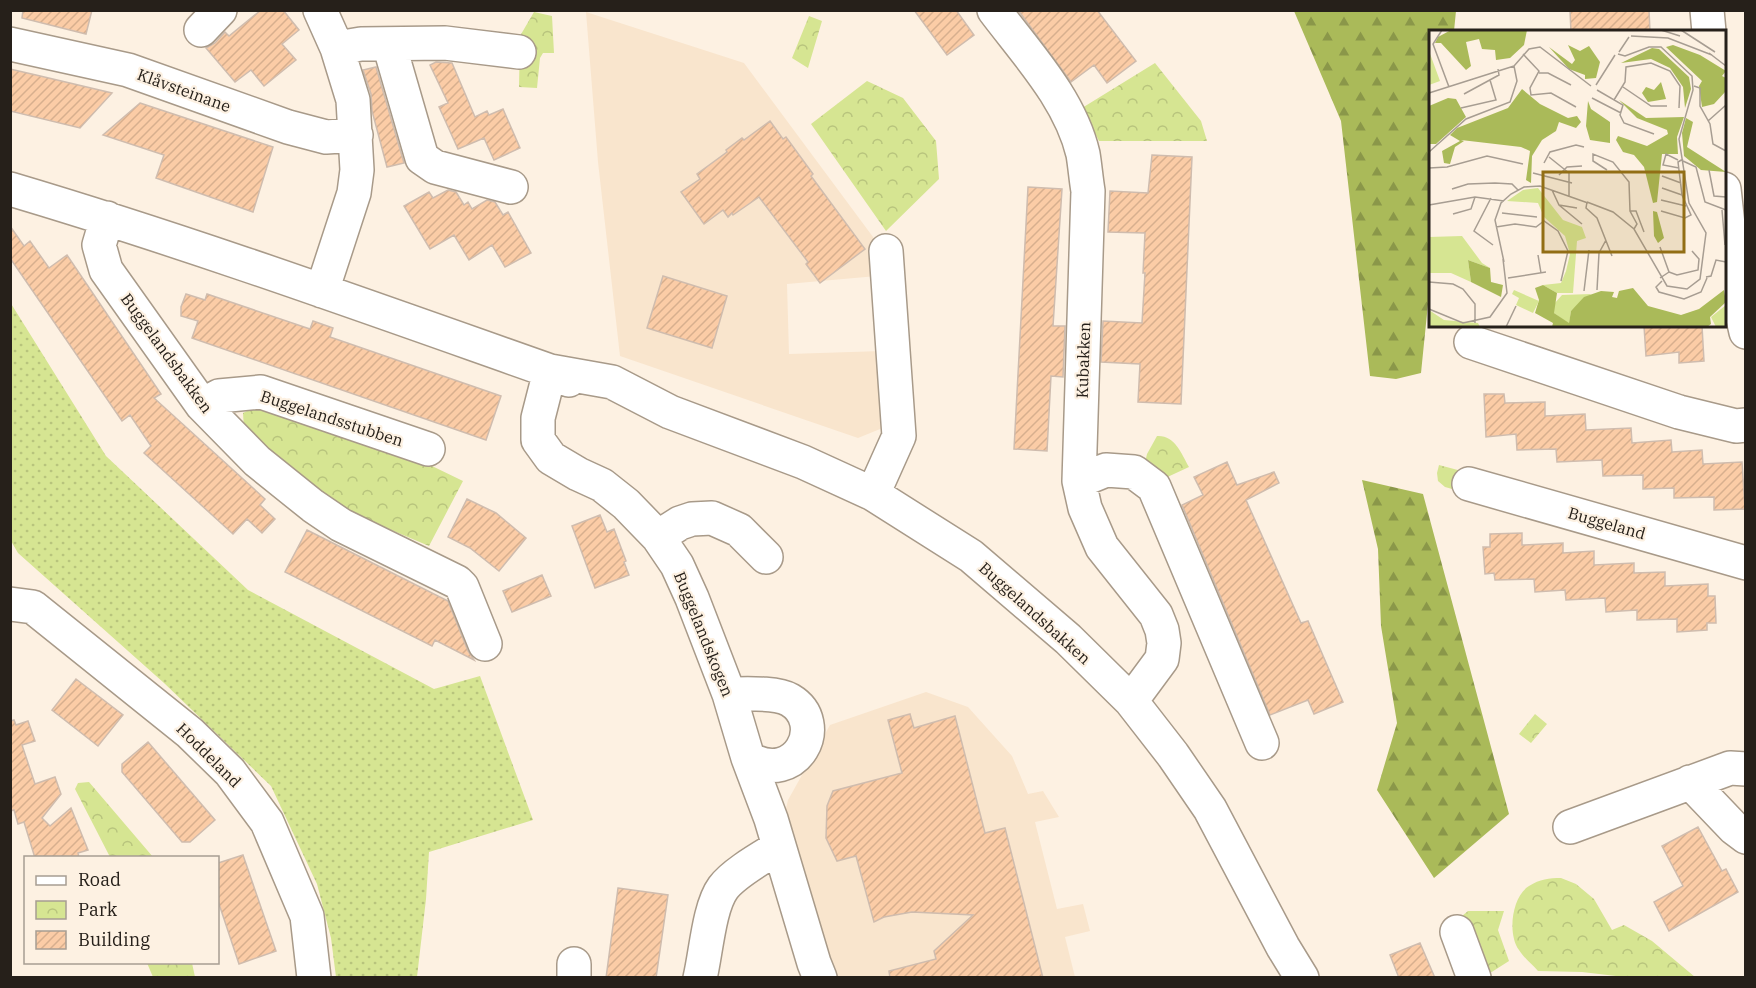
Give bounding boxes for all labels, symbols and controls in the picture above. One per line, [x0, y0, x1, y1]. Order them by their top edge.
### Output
inset map [1429, 30, 1726, 327]
street label: Klåvsteinane [135, 64, 233, 116]
street label: Buggelandsbakken [117, 289, 217, 417]
street label: Kubakken [1072, 321, 1094, 399]
street label: Buggelandsstubben [258, 385, 406, 451]
street label: Buggeland [1566, 502, 1648, 544]
street label: Buggelandsbakken [975, 558, 1095, 668]
street label: Buggelandskogen [670, 569, 738, 699]
street label: Hoddeland [172, 718, 246, 792]
legend [24, 856, 219, 964]
text: Road [78, 868, 121, 891]
text: Park [78, 898, 118, 921]
text: Building [78, 928, 150, 951]

